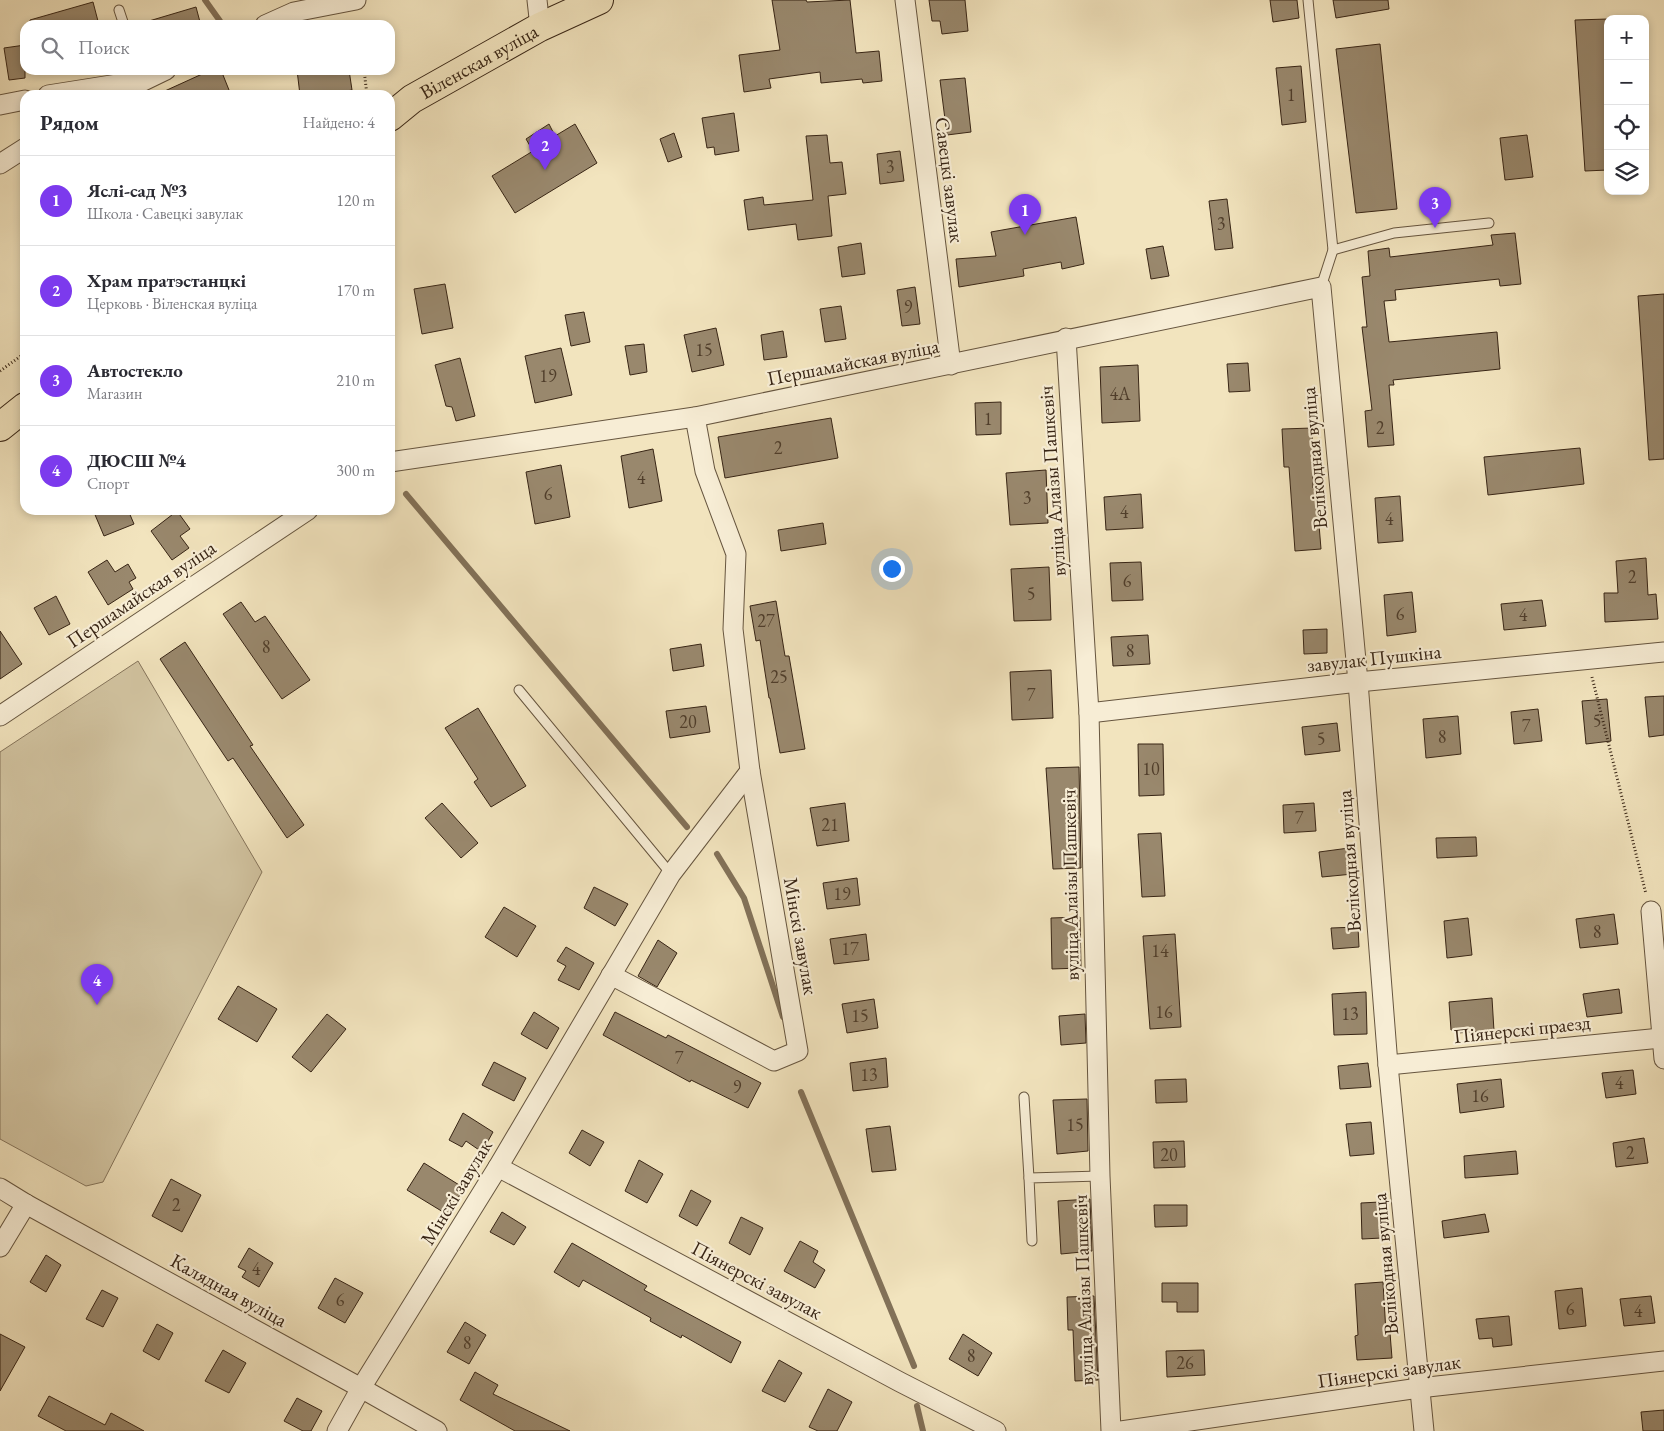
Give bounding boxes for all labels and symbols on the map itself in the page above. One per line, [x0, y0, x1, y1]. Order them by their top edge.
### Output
street label: Віленская вуліца [415, 18, 543, 105]
house number: 1 [1287, 83, 1295, 106]
street label: Савецкі завулак [929, 116, 971, 245]
pin: 2 [529, 129, 561, 170]
house number: 3 [886, 155, 894, 178]
pin: 3 [1419, 187, 1451, 228]
pin: 1 [1009, 194, 1041, 235]
house number: 3 [1217, 212, 1225, 235]
house number: 9 [904, 295, 913, 318]
street label: Першамайская вуліца [765, 333, 941, 391]
house number: 15 [695, 338, 713, 361]
house number: 19 [539, 364, 557, 387]
house number: 4А [1109, 382, 1131, 405]
street label: вуліца Алаізы Пашкевіч [1032, 385, 1072, 577]
street label: Велікодная вуліца [1295, 386, 1333, 530]
house number: 1 [984, 407, 992, 430]
house number: 2 [1376, 416, 1385, 439]
house number: 2 [774, 436, 783, 459]
house number: 4 [637, 466, 646, 489]
house number: 6 [544, 482, 553, 505]
house number: 3 [1023, 486, 1031, 509]
house number: 4 [1120, 500, 1129, 523]
house number: 4 [1385, 507, 1394, 530]
street label: Першамайская вуліца [61, 534, 221, 654]
your location [879, 556, 905, 582]
house number: 2 [1628, 565, 1637, 588]
house number: 6 [1123, 569, 1132, 592]
house number: 5 [1027, 582, 1035, 605]
house number: 6 [1396, 602, 1405, 625]
house number: 4 [1519, 603, 1528, 626]
house number: 27 [757, 609, 775, 632]
house number: 8 [262, 635, 270, 658]
street label: завулак Пушкіна [1305, 638, 1443, 678]
house number: 8 [1126, 639, 1134, 662]
house number: 25 [770, 665, 788, 688]
house number: 7 [1027, 683, 1036, 706]
house number: 5 [1593, 709, 1601, 732]
house number: 20 [679, 710, 697, 733]
house number: 7 [1522, 714, 1531, 737]
house number: 8 [1438, 725, 1446, 748]
house number: 5 [1317, 727, 1325, 750]
house number: 10 [1142, 757, 1160, 780]
street label: вуліца Алаізы Пашкевіч [1055, 789, 1085, 981]
street label: Велікодная вуліца [1331, 789, 1367, 933]
house number: 7 [1295, 806, 1304, 829]
house number: 21 [821, 813, 839, 836]
street label: Мінскі завулак [778, 875, 824, 997]
house number: 19 [833, 882, 851, 905]
house number: 8 [1593, 920, 1601, 943]
house number: 17 [841, 937, 859, 960]
house number: 14 [1151, 939, 1169, 962]
pin: 4 [81, 964, 113, 1005]
house number: 16 [1155, 1000, 1173, 1023]
house number: 13 [1341, 1002, 1359, 1025]
house number: 15 [851, 1004, 869, 1027]
street label: Піянерскі праезд [1452, 1009, 1592, 1049]
house number: 7 [675, 1046, 684, 1069]
house number: 13 [860, 1063, 878, 1086]
house number: 4 [1615, 1071, 1624, 1094]
house number: 9 [733, 1075, 742, 1098]
house number: 16 [1471, 1084, 1489, 1107]
house number: 15 [1066, 1113, 1084, 1136]
street label: Мінскі завулак [414, 1134, 498, 1250]
house number: 2 [1626, 1141, 1635, 1164]
house number: 20 [1160, 1143, 1178, 1166]
street label: Велікодная вуліца [1366, 1192, 1404, 1336]
house number: 2 [172, 1193, 181, 1216]
street label: вуліца Алаізы Пашкевіч [1067, 1194, 1099, 1386]
street label: Піянерскі завулак [687, 1235, 827, 1326]
street label: Калядная вуліца [166, 1247, 292, 1333]
house number: 4 [252, 1257, 261, 1280]
house number: 6 [336, 1288, 345, 1311]
house number: 6 [1566, 1297, 1575, 1320]
house number: 4 [1634, 1299, 1643, 1322]
house number: 8 [463, 1331, 471, 1354]
house number: 8 [967, 1344, 975, 1367]
street label: Піянерскі завулак [1316, 1348, 1463, 1394]
house number: 26 [1176, 1351, 1194, 1374]

